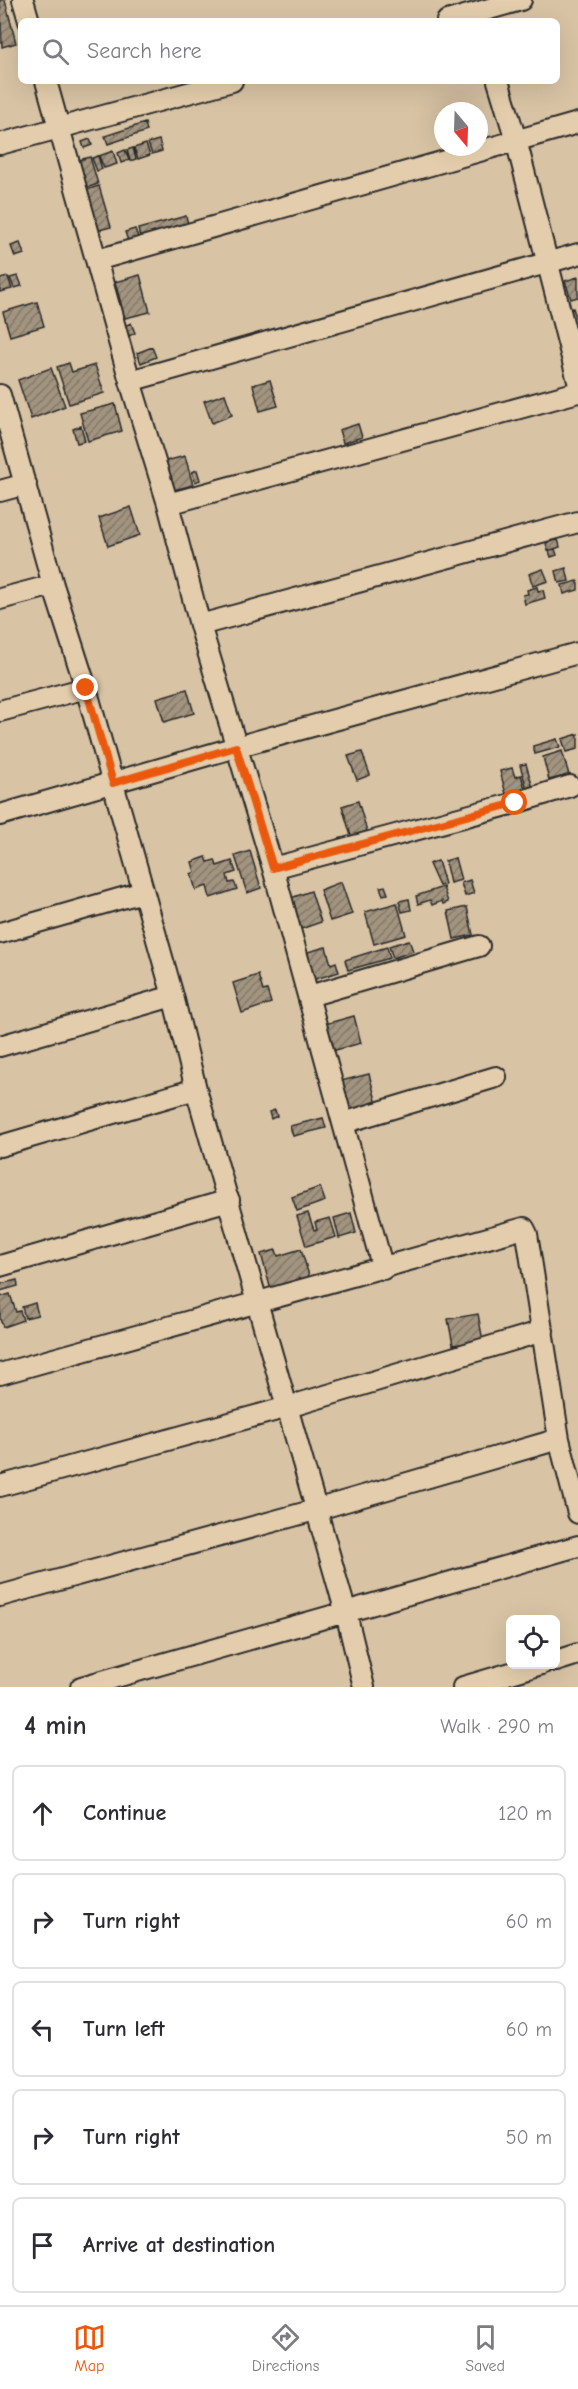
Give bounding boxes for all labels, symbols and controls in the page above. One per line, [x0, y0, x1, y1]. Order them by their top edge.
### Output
search box [18, 18, 560, 84]
icon: search [39, 35, 72, 68]
text: Search here [87, 38, 202, 64]
north arrow [434, 102, 488, 156]
route end [72, 674, 98, 700]
route start [501, 789, 527, 815]
map controls [506, 1615, 560, 1669]
button: locate [506, 1615, 560, 1669]
text: 4 min [24, 1711, 87, 1741]
text: Walk · 290 m [440, 1715, 554, 1738]
icon: ahead [26, 1797, 59, 1830]
text: Continue [83, 1800, 166, 1826]
text: 120 m [498, 1802, 552, 1825]
icon: right [26, 1905, 59, 1938]
text: Turn right [83, 1908, 180, 1934]
text: 60 m [506, 1910, 552, 1933]
icon: left [26, 2013, 59, 2046]
text: Turn left [83, 2016, 165, 2042]
text: 60 m [506, 2018, 552, 2041]
icon: right [26, 2121, 59, 2154]
text: Turn right [83, 2124, 180, 2150]
text: 50 m [506, 2126, 552, 2149]
icon: arrive [26, 2229, 59, 2262]
text: Arrive at destination [83, 2232, 275, 2258]
tab: Map [73, 2321, 106, 2375]
tab: Directions [252, 2321, 319, 2375]
tab: Saved [465, 2321, 505, 2375]

